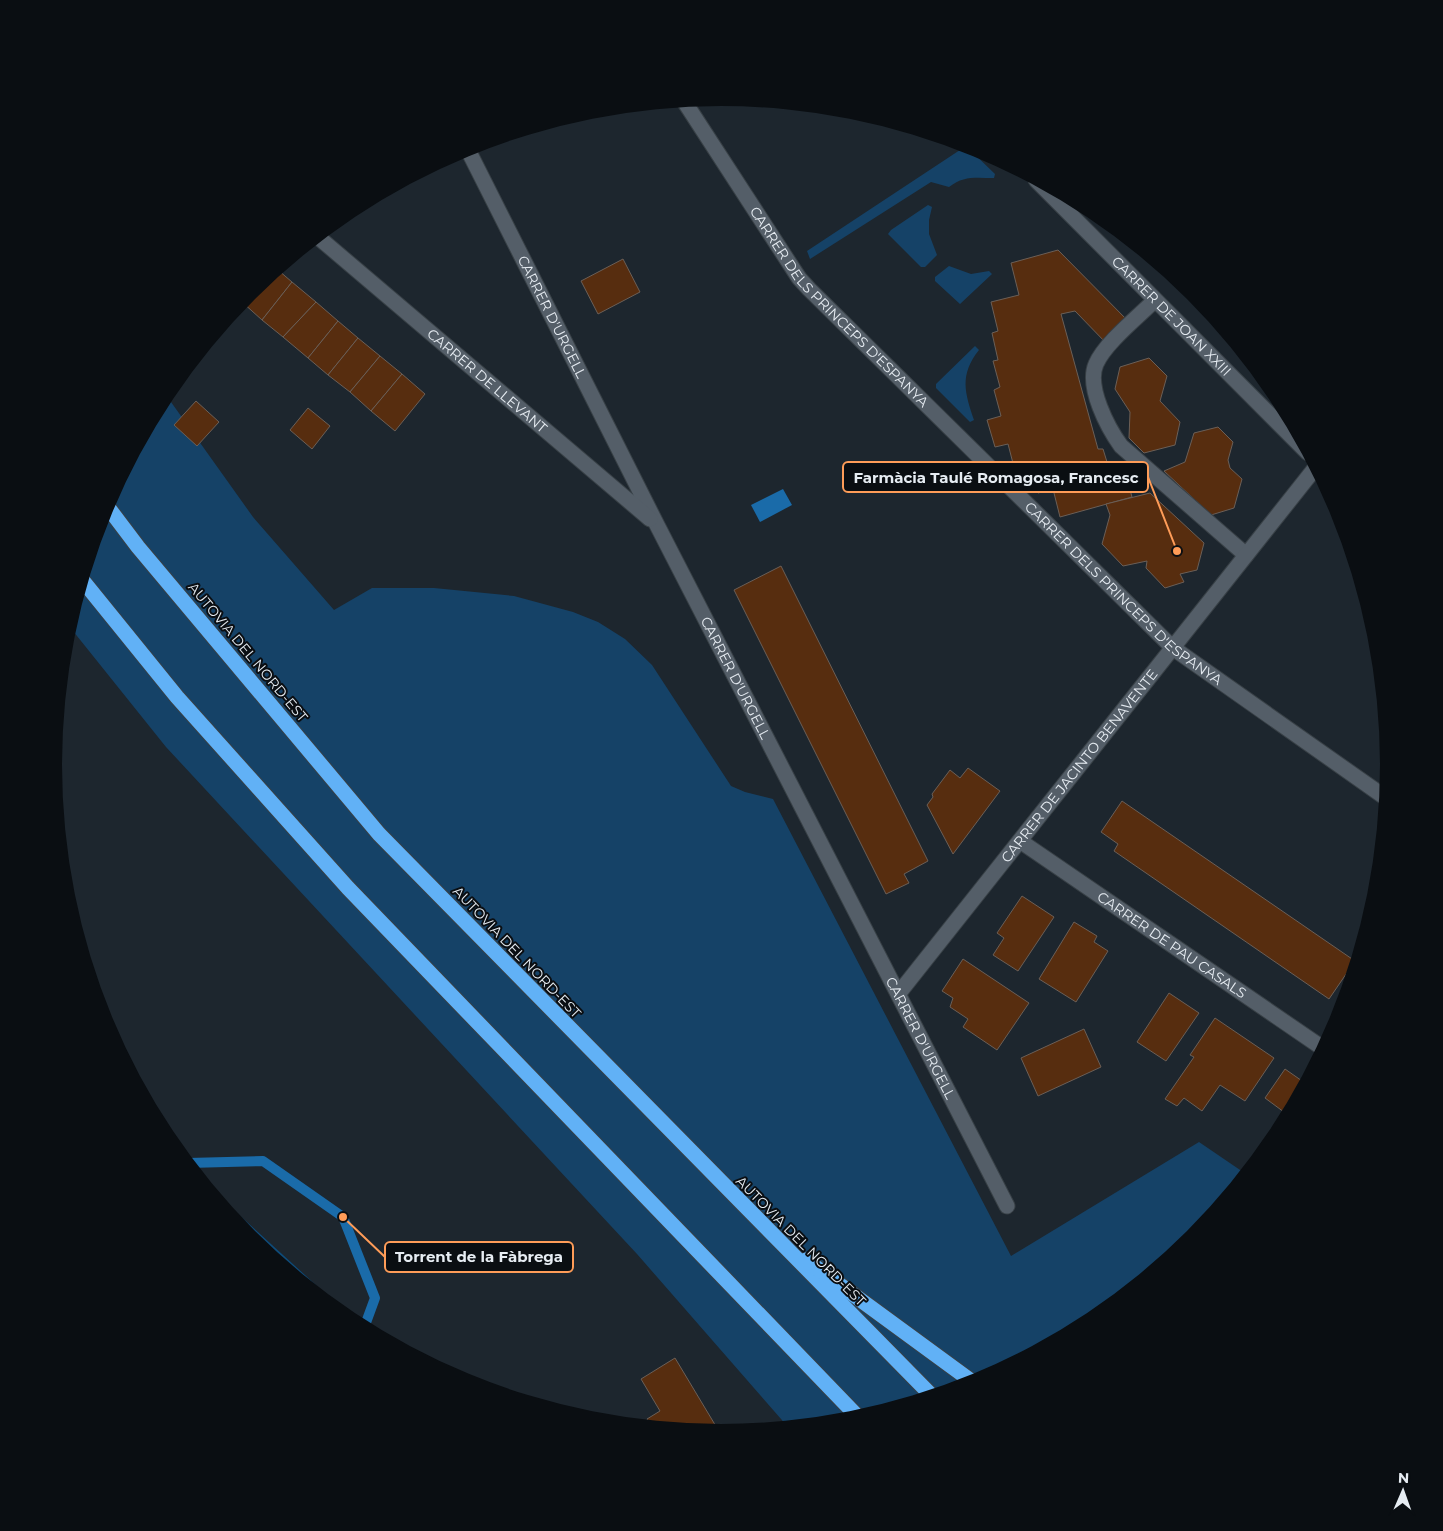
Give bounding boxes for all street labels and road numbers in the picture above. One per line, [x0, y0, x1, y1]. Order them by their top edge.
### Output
street label: CARRER DELS PRINCEPS D'ESPANYA [746, 203, 933, 412]
street label: CARRER D'URGELL [514, 252, 591, 382]
street label: CARRER DE JOAN XXIII [1108, 252, 1235, 380]
street label: CARRER DE LLEVANT [423, 325, 551, 437]
street label: CARRER DELS PRINCEPS D'ESPANYA [1021, 498, 1227, 689]
street label: AUTOVIA DEL NORD-EST [184, 579, 312, 725]
street label: CARRER D'URGELL [697, 614, 775, 743]
street label: CARRER DE JACINTO BENAVENTE [997, 665, 1161, 866]
street label: AUTOVIA DEL NORD-EST [449, 882, 585, 1022]
street label: CARRER DE PAU CASALS [1094, 888, 1250, 1002]
street label: CARRER D'URGELL [882, 974, 960, 1103]
street label: AUTOVIA DEL NORD-EST [732, 1172, 870, 1310]

